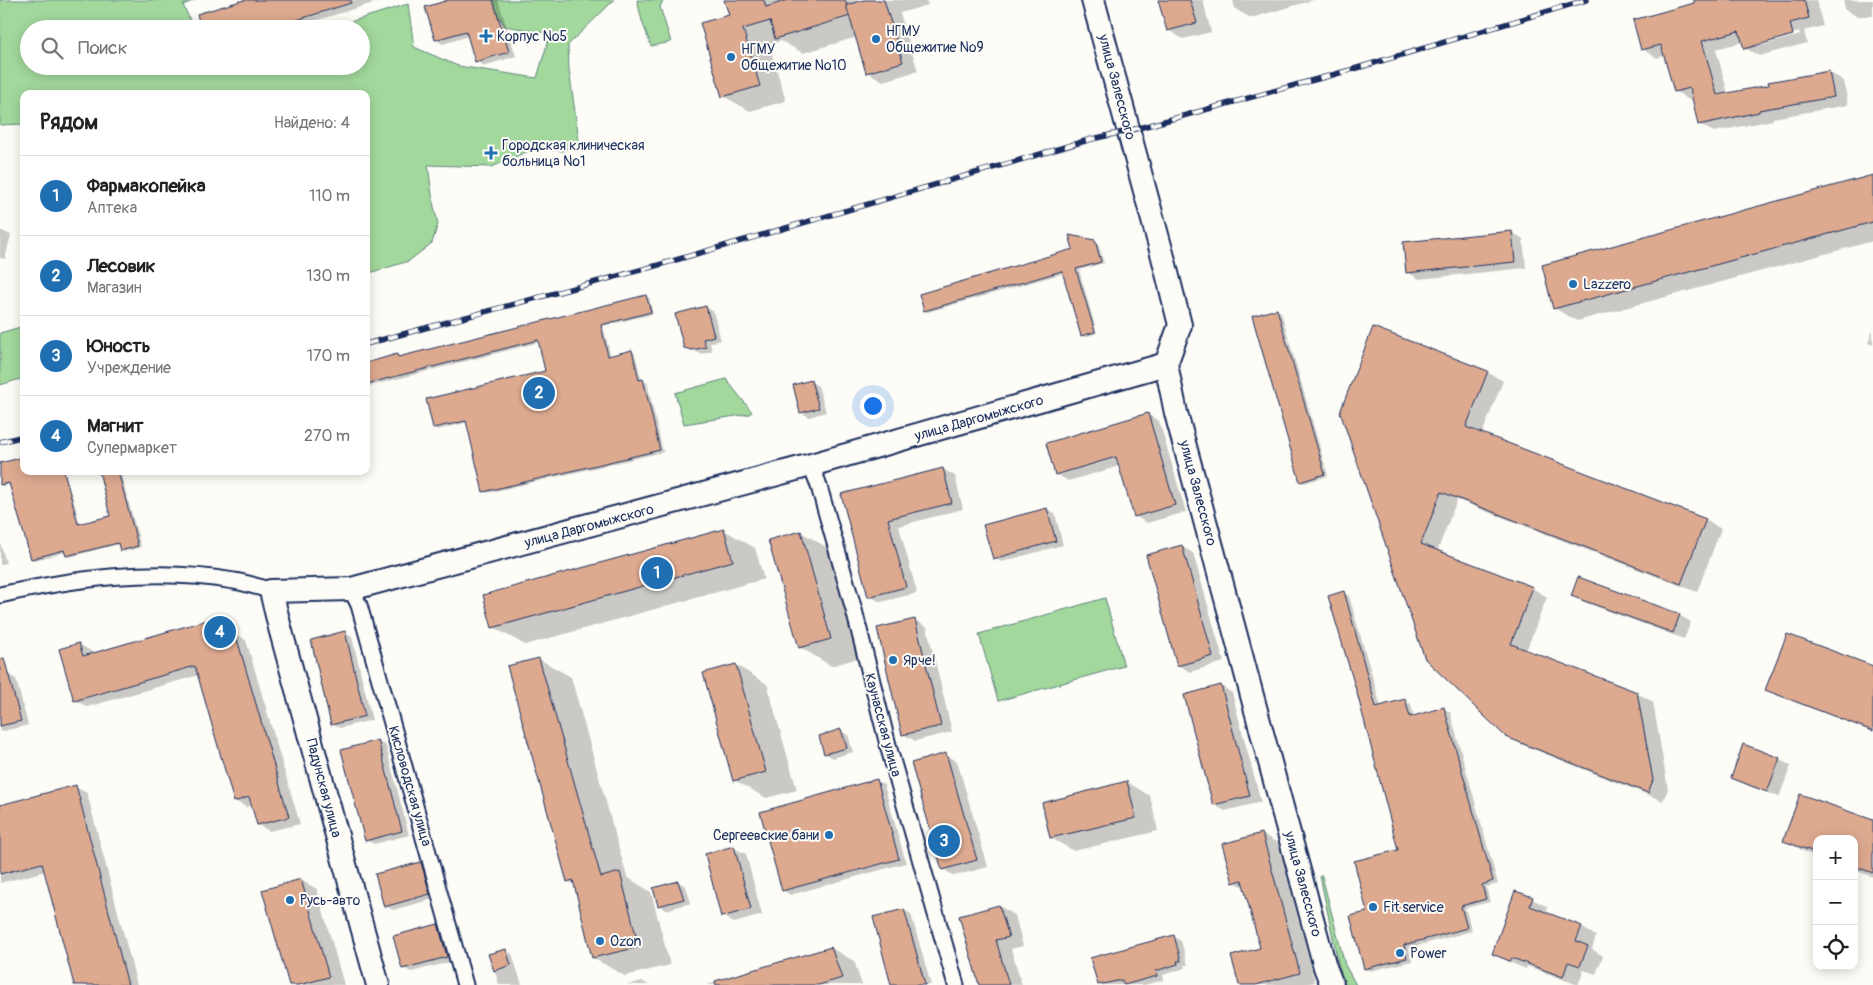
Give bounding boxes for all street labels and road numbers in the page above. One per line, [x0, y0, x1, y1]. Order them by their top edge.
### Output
street label: улица Залесского [1095, 32, 1139, 142]
street label: улица Даргомыжского [912, 391, 1046, 445]
street label: улица Залесского [1176, 438, 1220, 548]
street label: улица Даргомыжского [522, 500, 656, 552]
street label: Каунасская улица [861, 671, 905, 779]
street label: Кисловодская улица [385, 724, 435, 848]
street label: Падунская улица [303, 737, 345, 839]
street label: улица Залесского [1281, 829, 1325, 939]

